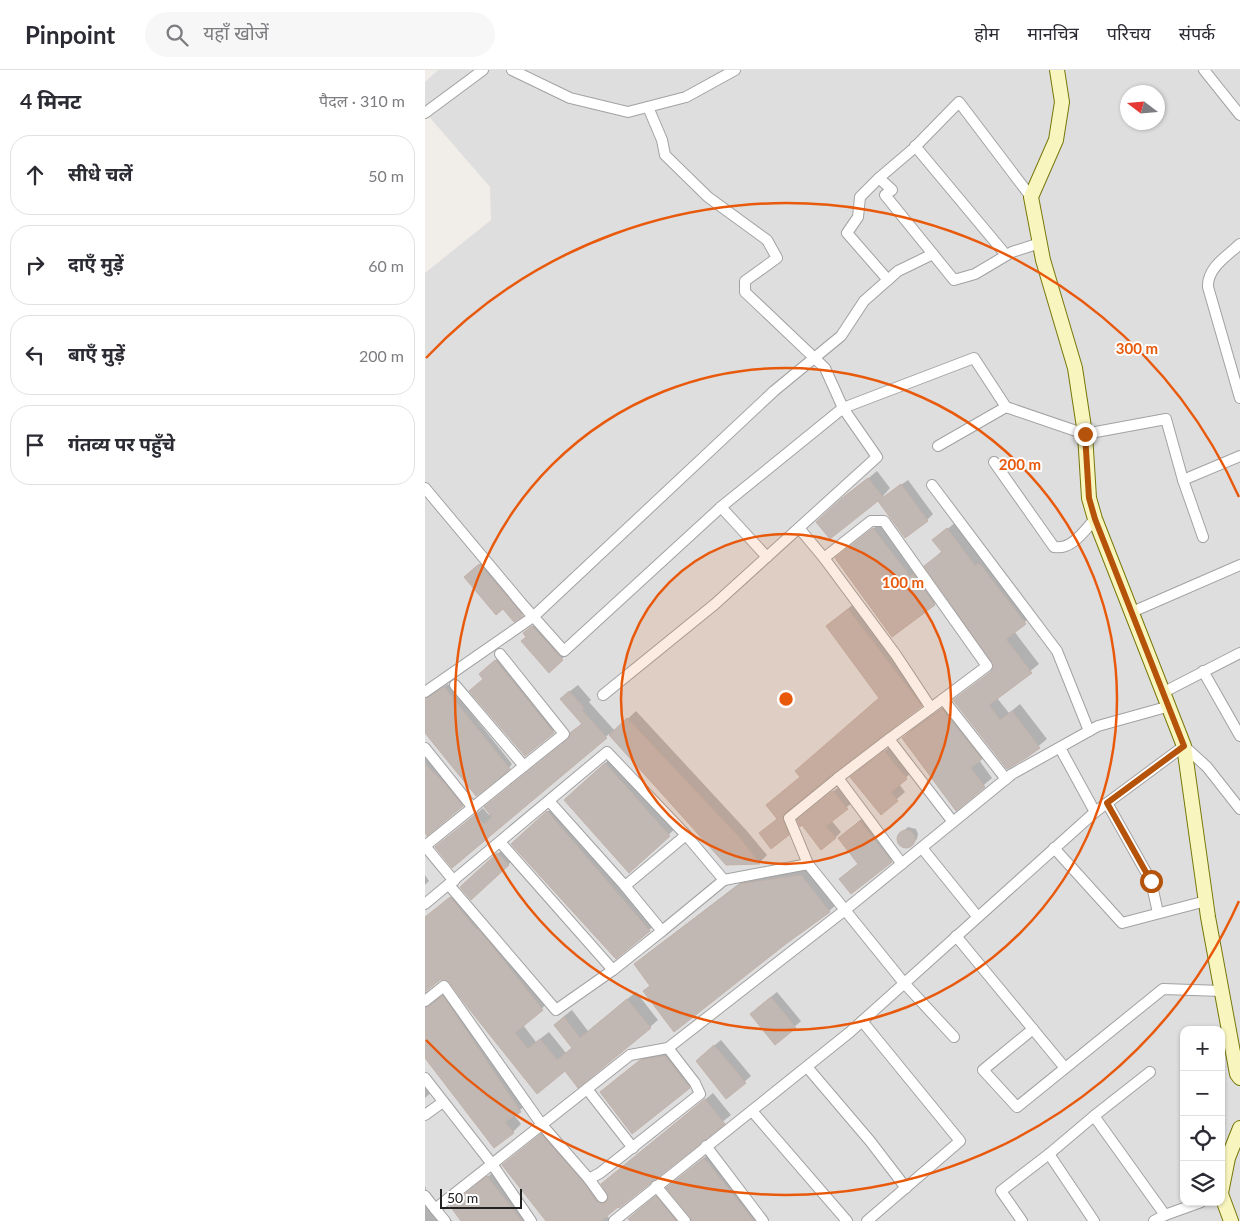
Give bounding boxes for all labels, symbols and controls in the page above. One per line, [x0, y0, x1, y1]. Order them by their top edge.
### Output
search box [145, 12, 495, 57]
text: Pinpoint [25, 20, 115, 49]
icon: search [163, 21, 191, 49]
text: यहाँ खोजें [203, 21, 269, 44]
text: होम [974, 22, 999, 44]
text: मानचित्र [1027, 22, 1079, 44]
text: परिचय [1107, 22, 1151, 44]
text: संपर्क [1179, 22, 1215, 44]
north arrow [1120, 85, 1165, 130]
text: 4 मिनट [20, 88, 81, 113]
text: पैदल · 310 m [319, 91, 405, 110]
icon: ahead [21, 161, 49, 189]
text: सीधे चलें [68, 162, 133, 185]
text: 50 m [368, 166, 404, 185]
icon: right [21, 251, 49, 279]
text: दाएँ मुड़ें [68, 252, 124, 275]
text: 60 m [368, 256, 404, 275]
text: 300 m [1116, 339, 1158, 357]
icon: left [21, 341, 49, 369]
text: बाएँ मुड़ें [68, 342, 125, 365]
text: 200 m [359, 346, 404, 365]
route end [1074, 423, 1097, 446]
icon: arrive [21, 431, 49, 459]
text: गंतव्य पर पहुँचे [68, 432, 175, 455]
text: 200 m [999, 455, 1041, 473]
text: 100 m [882, 573, 924, 591]
centre of rings [777, 690, 795, 708]
route start [1140, 870, 1163, 893]
map controls [1180, 1026, 1225, 1206]
button: + [1180, 1026, 1225, 1071]
button: − [1180, 1071, 1225, 1116]
button: locate [1180, 1116, 1225, 1161]
button: layers [1180, 1161, 1225, 1206]
scale bar [440, 1186, 523, 1209]
text: 50 m [447, 1189, 478, 1206]

